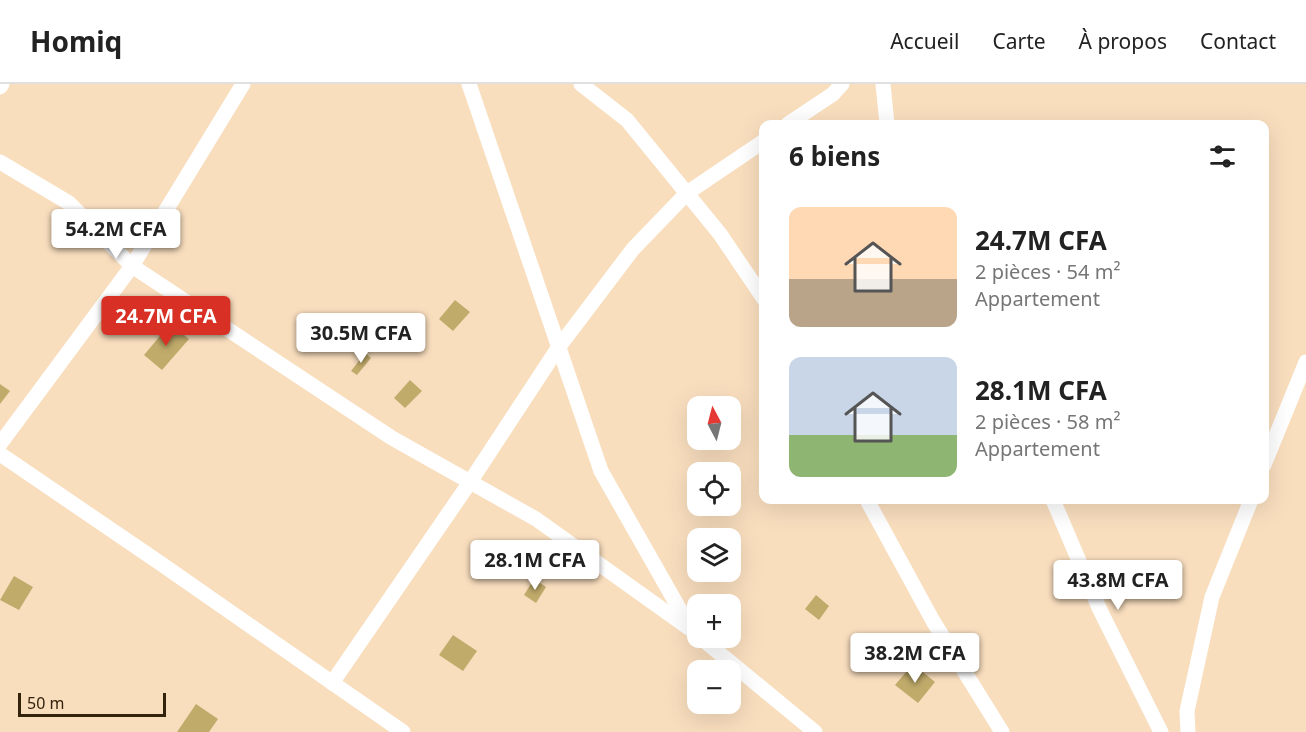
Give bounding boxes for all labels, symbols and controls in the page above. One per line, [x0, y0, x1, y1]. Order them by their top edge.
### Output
text: Homiq [30, 22, 122, 60]
text: Accueil [890, 27, 959, 55]
text: Carte [992, 27, 1046, 55]
text: À propos [1079, 27, 1167, 55]
text: Contact [1200, 27, 1276, 55]
text: 6 biens [789, 138, 880, 174]
icon: filters [1206, 140, 1239, 173]
pin: 54.2M CFA [47, 209, 185, 260]
text: 54.2M CFA [65, 215, 167, 242]
text: 24.7M CFA [975, 222, 1107, 258]
icon: home [837, 231, 909, 303]
text: 2 pièces · 54 m² [975, 258, 1120, 285]
text: Appartement [975, 285, 1100, 312]
pin: 24.7M CFA [97, 296, 235, 347]
text: 24.7M CFA [115, 302, 217, 329]
pin: 30.5M CFA [292, 313, 430, 364]
text: 30.5M CFA [310, 319, 412, 346]
text: 28.1M CFA [975, 372, 1107, 408]
icon: home [837, 381, 909, 453]
north arrow [687, 396, 741, 450]
map controls [687, 396, 741, 714]
text: 2 pièces · 58 m² [975, 408, 1120, 435]
text: Appartement [975, 435, 1100, 462]
button: locate [687, 462, 741, 516]
button: layers [687, 528, 741, 582]
pin: 28.1M CFA [466, 540, 604, 591]
text: 28.1M CFA [484, 546, 586, 573]
pin: 43.8M CFA [1049, 560, 1187, 611]
text: 43.8M CFA [1067, 566, 1169, 593]
button: + [687, 594, 741, 648]
pin: 38.2M CFA [846, 633, 984, 684]
text: 38.2M CFA [864, 639, 966, 666]
button: − [687, 660, 741, 714]
scale bar [18, 690, 166, 718]
text: 50 m [27, 692, 64, 714]

